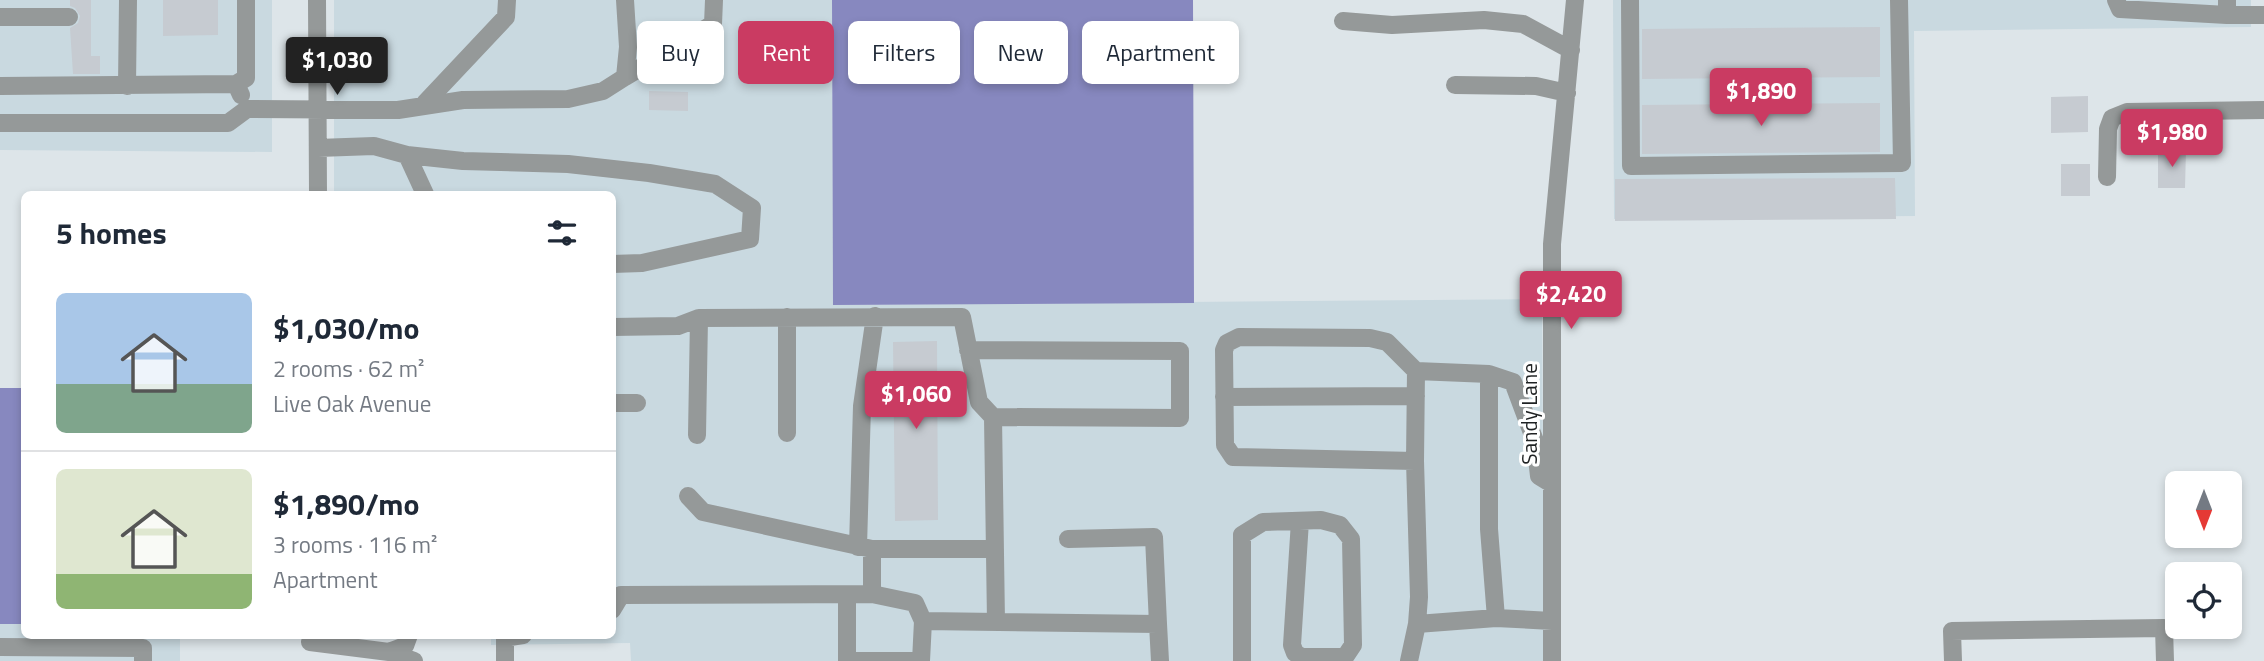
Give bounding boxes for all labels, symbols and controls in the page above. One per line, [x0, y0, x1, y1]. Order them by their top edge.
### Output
chip: Buy [637, 21, 724, 84]
chip: Rent [738, 21, 834, 84]
chip: Filters [848, 21, 960, 84]
chip: New [974, 21, 1068, 84]
chip: Apartment [1082, 21, 1239, 84]
pin: $1,030 [280, 38, 394, 97]
text: $1,030 [302, 42, 372, 77]
pin: $1,890 [1704, 68, 1818, 128]
text: $1,890 [1726, 73, 1796, 108]
pin: $1,980 [2115, 110, 2229, 169]
text: $1,980 [2137, 114, 2207, 149]
text: 5 homes [56, 210, 167, 256]
icon: filters [543, 214, 581, 252]
pin: $2,420 [1514, 272, 1628, 331]
text: $2,420 [1536, 276, 1606, 311]
text: $1,030/mo [273, 305, 419, 351]
icon: home [112, 321, 196, 405]
text: 2 rooms · 62 m² [273, 351, 424, 386]
street label: Sandy Lane [1513, 363, 1545, 465]
pin: $1,060 [859, 372, 973, 431]
text: $1,060 [881, 376, 951, 411]
text: Live Oak Avenue [273, 386, 431, 421]
north arrow [2165, 471, 2242, 548]
map controls [2165, 471, 2242, 639]
text: $1,890/mo [273, 481, 419, 527]
icon: home [112, 497, 196, 581]
text: 3 rooms · 116 m² [273, 527, 437, 562]
text: Apartment [273, 562, 378, 597]
button: locate [2165, 562, 2242, 639]

